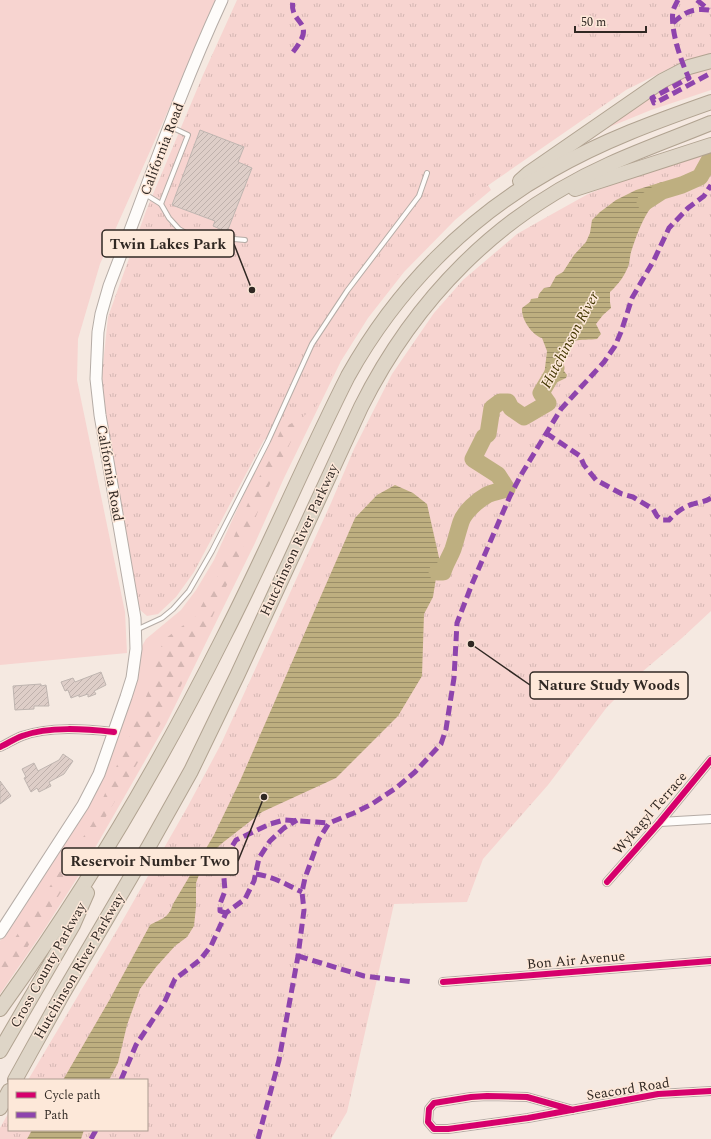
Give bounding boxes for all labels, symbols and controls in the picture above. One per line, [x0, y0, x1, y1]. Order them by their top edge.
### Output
scale bar [575, 8, 646, 34]
text: 50 m [581, 13, 606, 32]
street label: California Road [135, 99, 189, 198]
callout: Twin Lakes Park [102, 230, 234, 257]
text: Twin Lakes Park [110, 233, 226, 256]
water label: Hutchinson River [535, 287, 606, 392]
street label: California Road [91, 423, 129, 523]
street label: Hutchinson River Parkway [254, 459, 344, 620]
callout: Nature Study Woods [530, 672, 688, 699]
text: Nature Study Woods [538, 674, 680, 697]
street label: Wykagyl Terrace [608, 767, 692, 859]
callout: Reservoir Number Two [62, 848, 238, 875]
text: Reservoir Number Two [70, 850, 230, 873]
street label: Hutchinson River Parkway [28, 888, 130, 1043]
street label: Cross County Parkway [5, 897, 92, 1032]
street label: Bon Air Avenue [526, 945, 626, 975]
street label: Seacord Road [585, 1072, 671, 1106]
legend [8, 1079, 148, 1131]
text: Cycle path [44, 1086, 101, 1105]
text: Path [44, 1106, 69, 1125]

